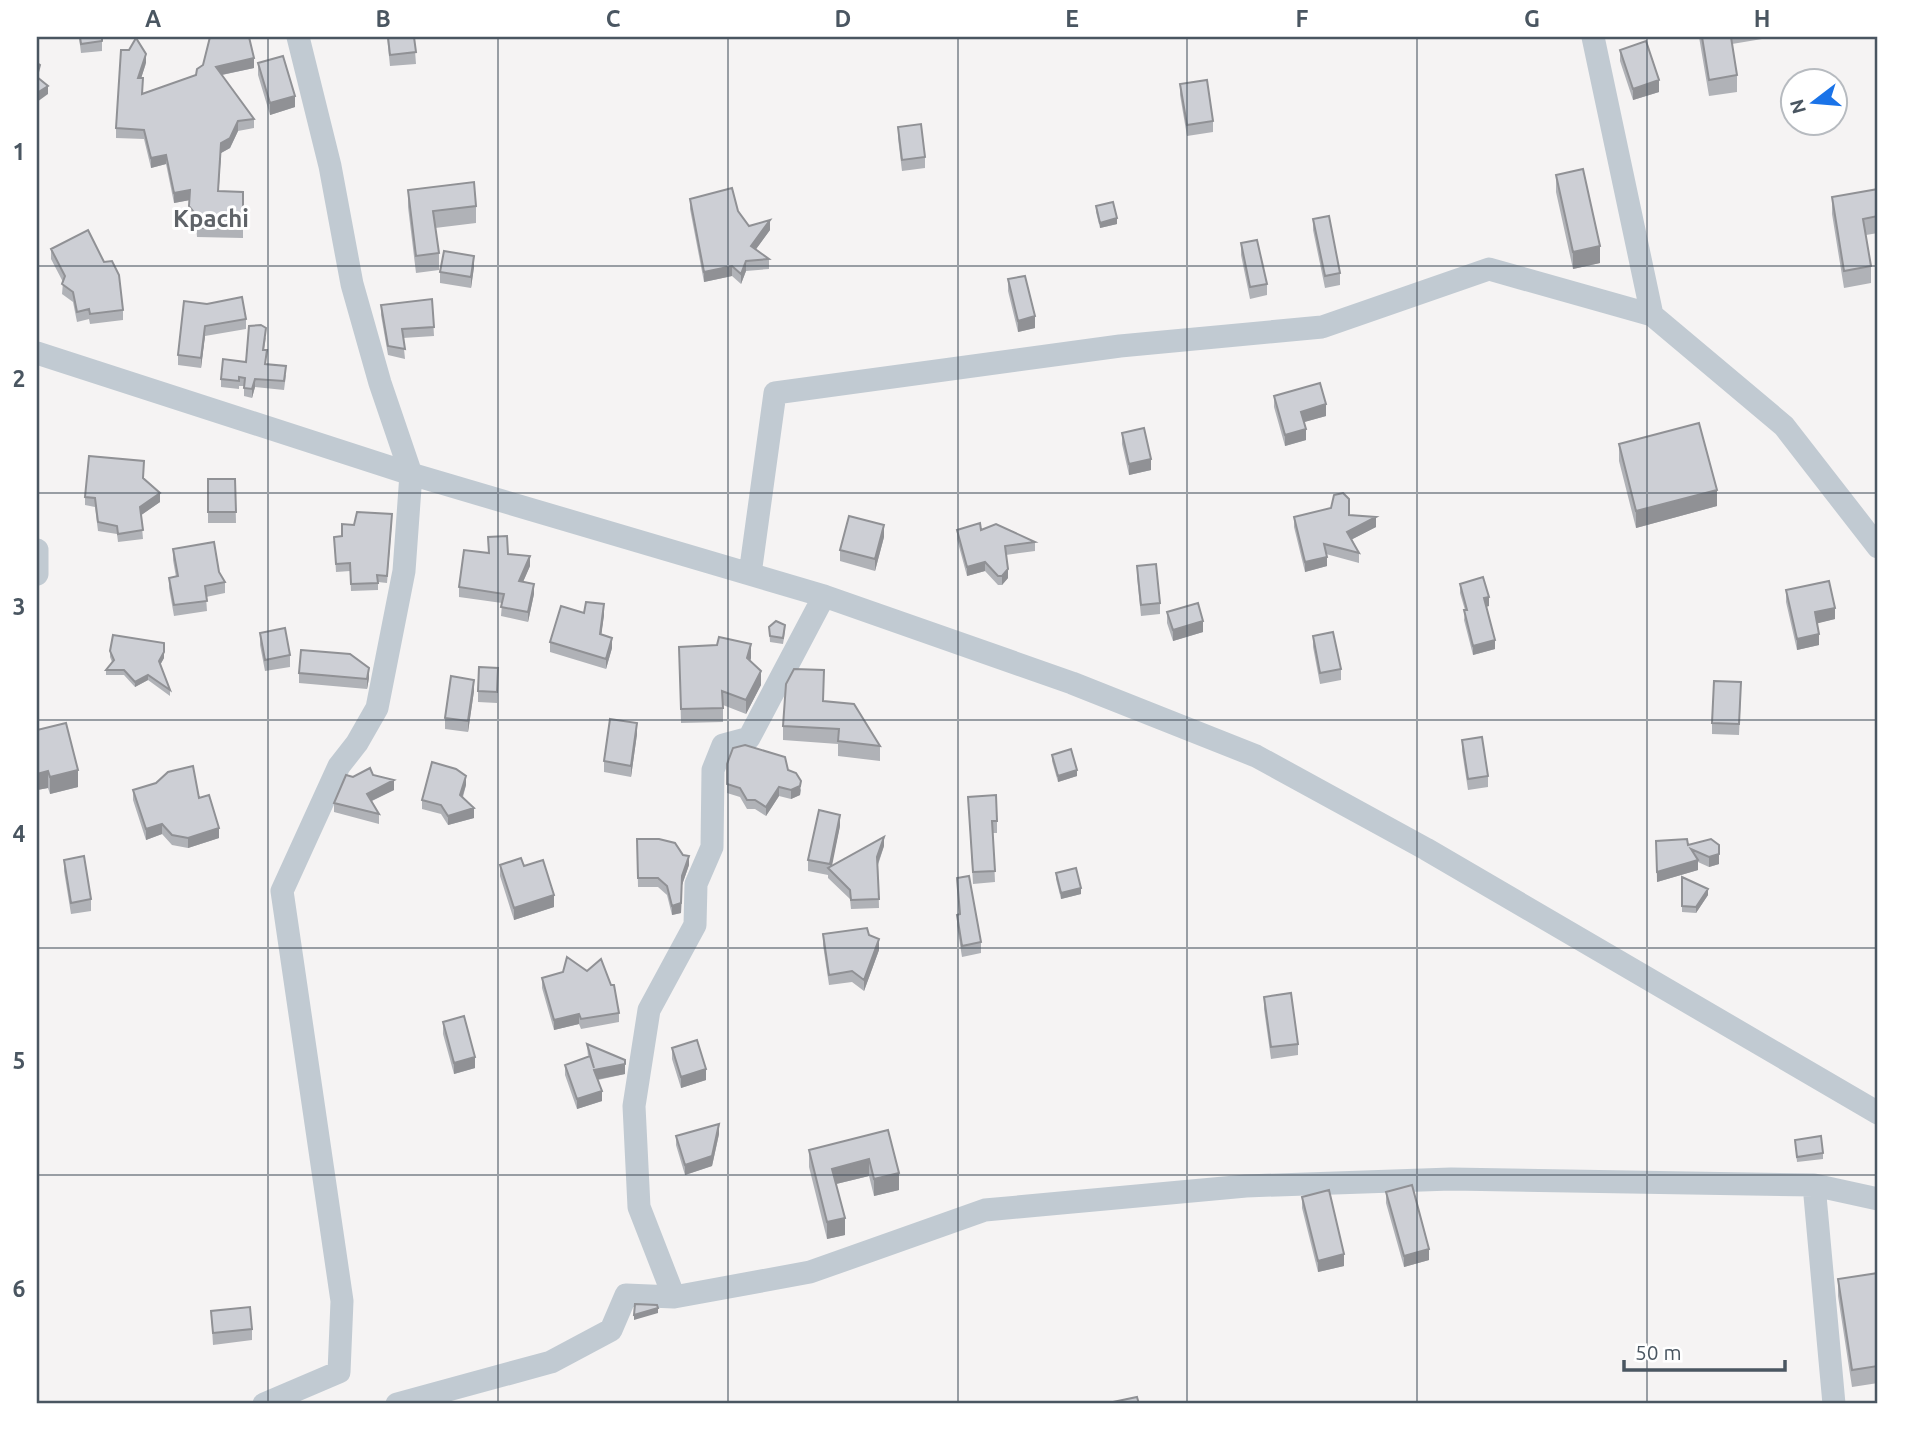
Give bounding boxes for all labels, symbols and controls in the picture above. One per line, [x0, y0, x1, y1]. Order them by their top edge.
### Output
text: A [145, 6, 161, 31]
text: B [375, 6, 391, 31]
text: C [606, 6, 621, 31]
text: D [835, 6, 851, 31]
text: E [1065, 6, 1079, 31]
text: F [1296, 6, 1309, 31]
text: G [1524, 6, 1540, 31]
text: H [1754, 6, 1770, 31]
north arrow [1778, 66, 1848, 136]
text: N [1785, 97, 1810, 117]
text: 1 [13, 139, 25, 164]
district label: Kpachi [173, 205, 249, 232]
text: 2 [13, 366, 25, 391]
text: 3 [13, 594, 25, 619]
text: 4 [13, 821, 26, 846]
text: 5 [13, 1048, 25, 1073]
text: 6 [13, 1276, 26, 1301]
scale bar [1624, 1329, 1786, 1373]
text: 50 m [1635, 1340, 1682, 1364]

